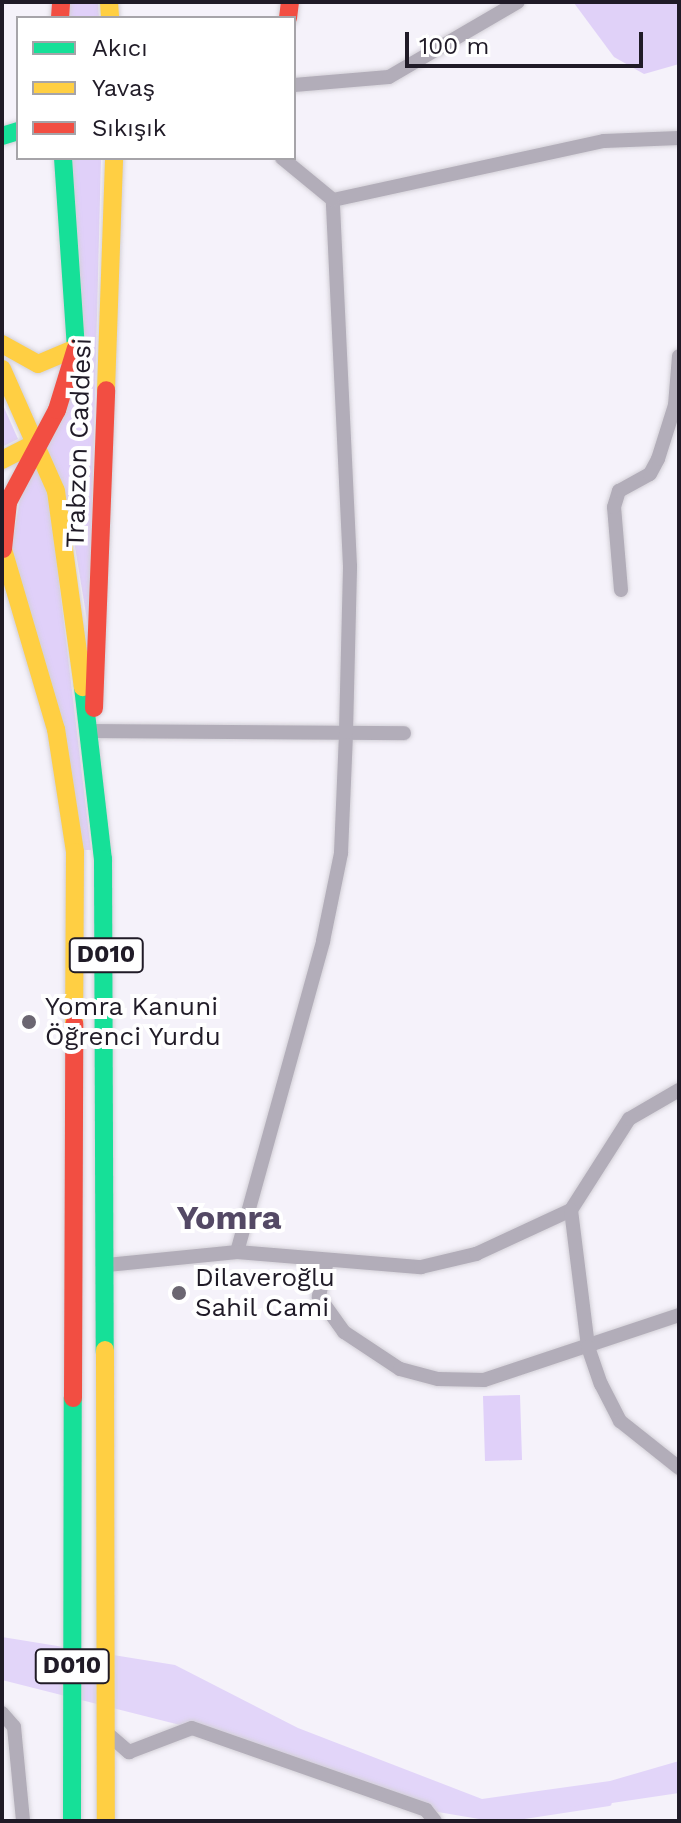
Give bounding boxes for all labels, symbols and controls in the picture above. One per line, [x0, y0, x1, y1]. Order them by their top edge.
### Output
legend [16, 16, 296, 160]
scale bar [409, 16, 647, 66]
text: 100 m [419, 32, 489, 60]
text: Akıcı [92, 34, 148, 62]
text: Yavaş [92, 74, 155, 102]
text: Sıkışık [92, 114, 166, 142]
street label: Trabzon Caddesi [60, 338, 98, 548]
road number: D010 [68, 935, 144, 975]
place label: Yomra Kanuni Öğrenci Yurdu [45, 991, 222, 1052]
marker: Yomra Kanuni Öğrenci Yurdu [20, 1013, 38, 1031]
district label: Yomra [176, 1198, 282, 1238]
place label: Dilaveroğlu Sahil Cami [195, 1262, 335, 1324]
marker: Dilaveroğlu Sahil Cami [170, 1284, 188, 1302]
road number: D010 [34, 1646, 110, 1686]

